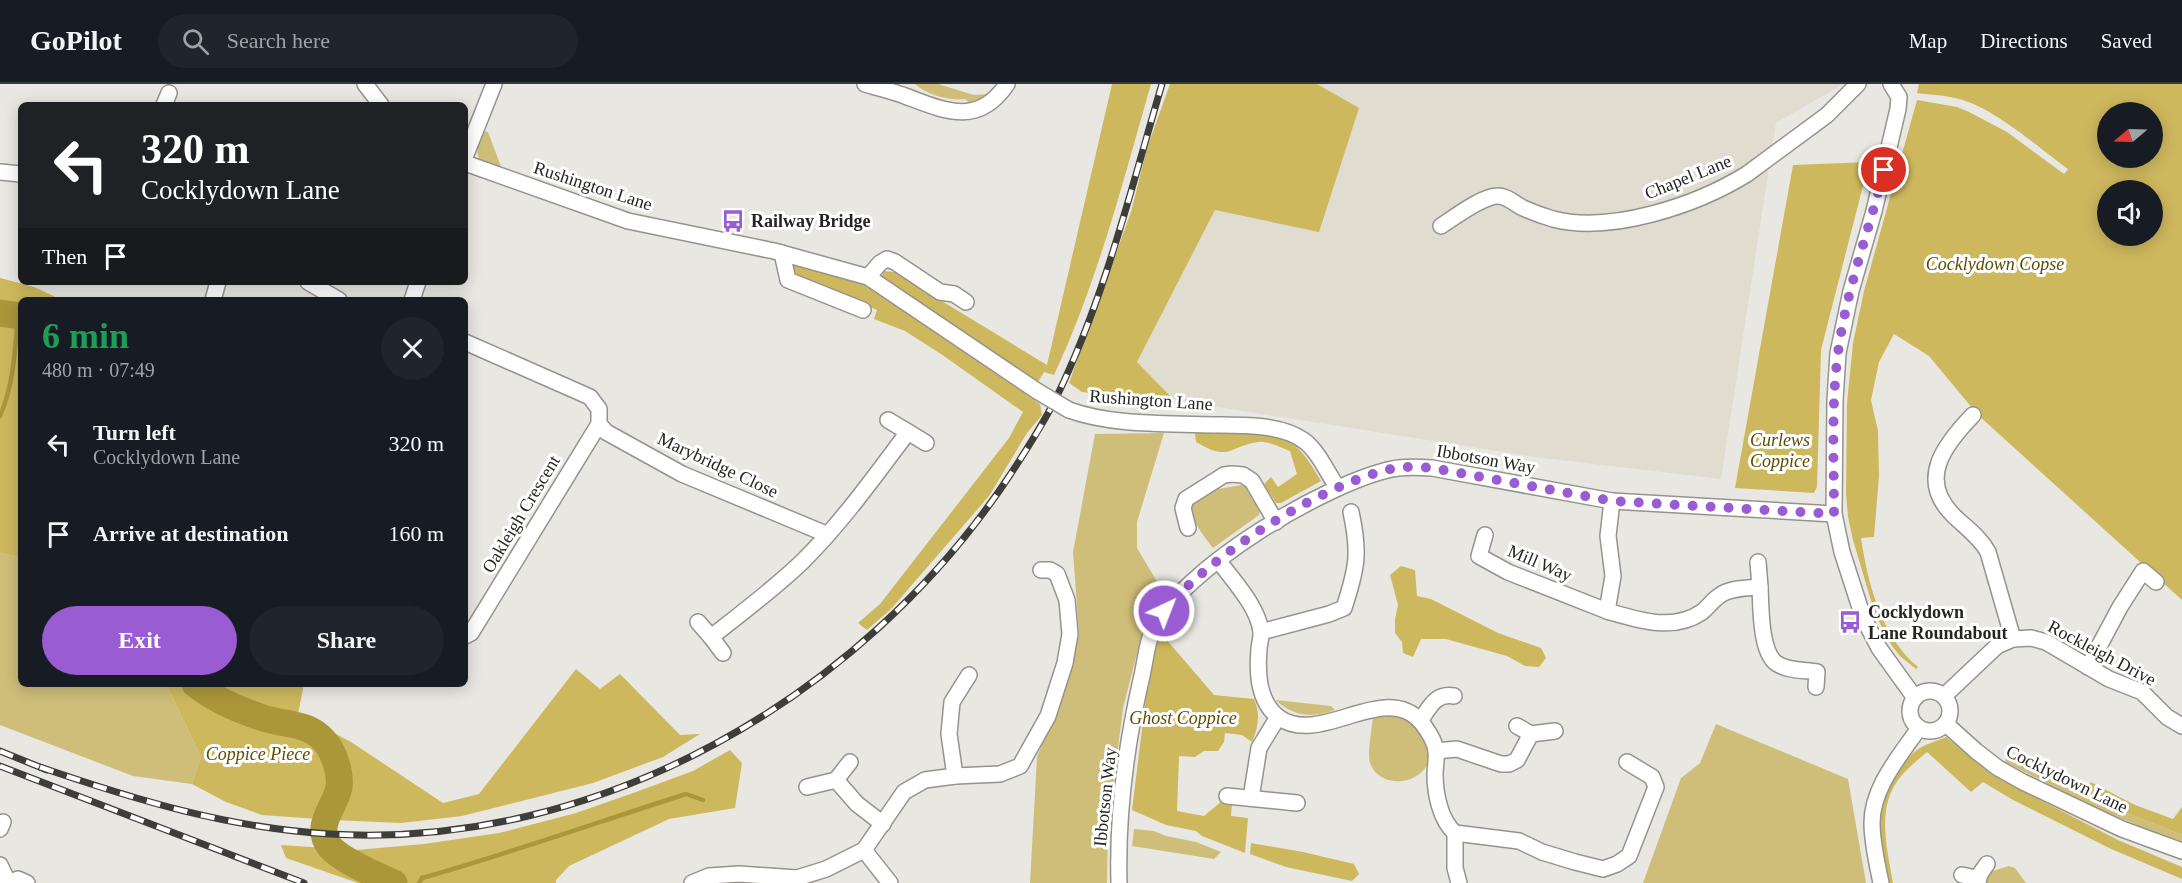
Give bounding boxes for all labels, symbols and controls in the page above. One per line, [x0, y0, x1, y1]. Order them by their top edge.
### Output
search box [158, 14, 578, 68]
text: GoPilot [30, 25, 122, 56]
icon: search [179, 25, 212, 58]
text: Search here [227, 28, 330, 53]
text: Map [1909, 29, 1947, 53]
text: Directions [1980, 29, 2068, 53]
text: Saved [2101, 29, 2152, 53]
north arrow [2097, 102, 2163, 168]
map controls [2097, 102, 2163, 246]
icon: left [42, 126, 120, 204]
text: 320 m [141, 126, 250, 172]
pin [1858, 144, 1909, 195]
street label: Chapel Lane [1642, 151, 1734, 203]
icon: arrive [1867, 153, 1900, 186]
street label: Rushington Lane [531, 157, 655, 215]
text: Cocklydown Lane [141, 175, 340, 205]
button: sound [2097, 180, 2163, 246]
bus stop icon: Railway Bridge [720, 208, 746, 234]
place label: Railway Bridge [751, 211, 871, 231]
icon: arrive [99, 240, 132, 273]
text: Then [42, 244, 87, 269]
park label: Cocklydown Copse [1926, 254, 2064, 274]
text: 6 min [42, 316, 129, 356]
button: close [381, 317, 444, 380]
text: 480 m · 07:49 [42, 359, 155, 381]
street label: Rushington Lane [1089, 386, 1213, 414]
text: Turn left [93, 420, 176, 445]
icon: left [42, 428, 75, 461]
street label: Marybridge Close [655, 428, 781, 502]
park label: Curlews Coppice [1750, 430, 1810, 471]
text: 320 m [388, 431, 444, 456]
street label: Ibbotson Way [1435, 440, 1537, 478]
text: Cocklydown Lane [93, 446, 240, 468]
street label: Oakleigh Crescent [478, 452, 564, 576]
icon: arrive [42, 518, 75, 551]
text: Arrive at destination [93, 521, 289, 546]
text: 160 m [388, 521, 444, 546]
street label: Mill Way [1505, 541, 1575, 585]
position arrow [1132, 579, 1196, 643]
place label: Cocklydown Lane Roundabout [1868, 602, 2008, 643]
button: Exit [42, 606, 237, 675]
button: Share [249, 606, 444, 675]
bus stop icon: Cocklydown Lane Roundabout [1837, 609, 1863, 635]
street label: Rockleigh Drive [2045, 616, 2159, 690]
park label: Ghost Coppice [1129, 708, 1237, 728]
street label: Cocklydown Lane [2003, 741, 2131, 817]
park label: Coppice Piece [206, 744, 310, 764]
street label: Ibbotson Way [1090, 746, 1120, 848]

